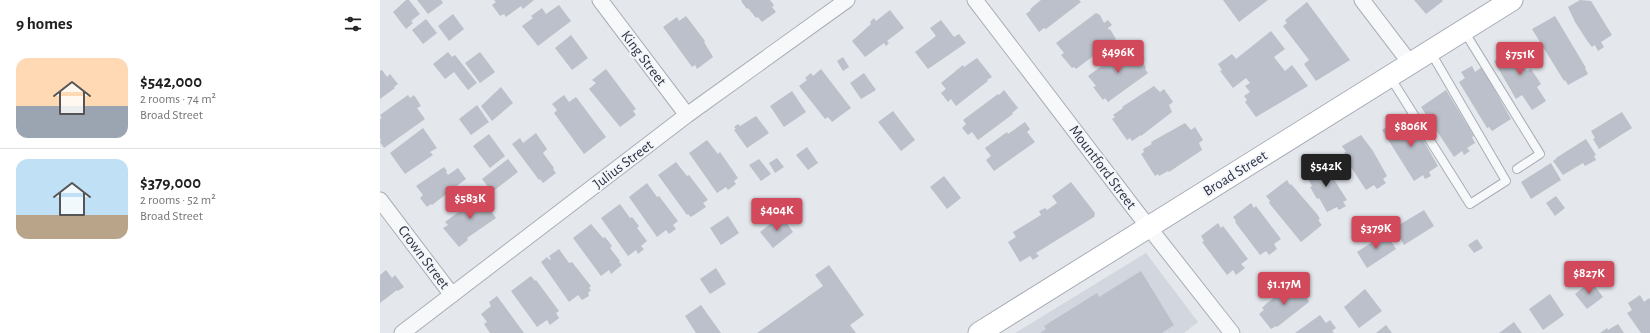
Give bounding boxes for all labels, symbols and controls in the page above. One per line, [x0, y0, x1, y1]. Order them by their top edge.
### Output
icon: filters [342, 13, 364, 35]
text: 9 homes [16, 15, 72, 32]
street label: King Street [618, 28, 669, 89]
pin: $496K [1090, 40, 1146, 74]
pin: $751K [1492, 42, 1548, 76]
text: $496K [1102, 46, 1134, 59]
text: $751K [1505, 48, 1535, 61]
text: $542,000 [140, 73, 202, 90]
icon: home [48, 74, 96, 122]
text: 2 rooms · 74 m² [140, 93, 216, 106]
text: Broad Street [140, 109, 203, 122]
pin: $806K [1383, 114, 1439, 148]
text: $806K [1395, 120, 1427, 133]
street label: Mountford Street [1066, 123, 1139, 212]
street label: Julius Street [591, 137, 656, 192]
street label: Broad Street [1201, 148, 1270, 199]
pin: $542K [1298, 154, 1354, 188]
text: $542K [1310, 160, 1342, 173]
text: $379,000 [140, 174, 201, 191]
icon: home [48, 175, 96, 223]
pin: $583K [442, 186, 498, 220]
text: $583K [454, 192, 486, 205]
text: 2 rooms · 52 m² [140, 194, 216, 207]
pin: $404K [749, 198, 805, 232]
text: $404K [760, 204, 794, 217]
text: Broad Street [140, 210, 203, 223]
pin: $379K [1348, 216, 1404, 250]
text: $379K [1361, 222, 1391, 235]
street label: Crown Street [395, 223, 452, 292]
pin: $827K [1561, 261, 1617, 295]
text: $827K [1573, 267, 1605, 280]
pin: $1.17M [1251, 272, 1317, 306]
text: $1.17M [1267, 278, 1301, 291]

